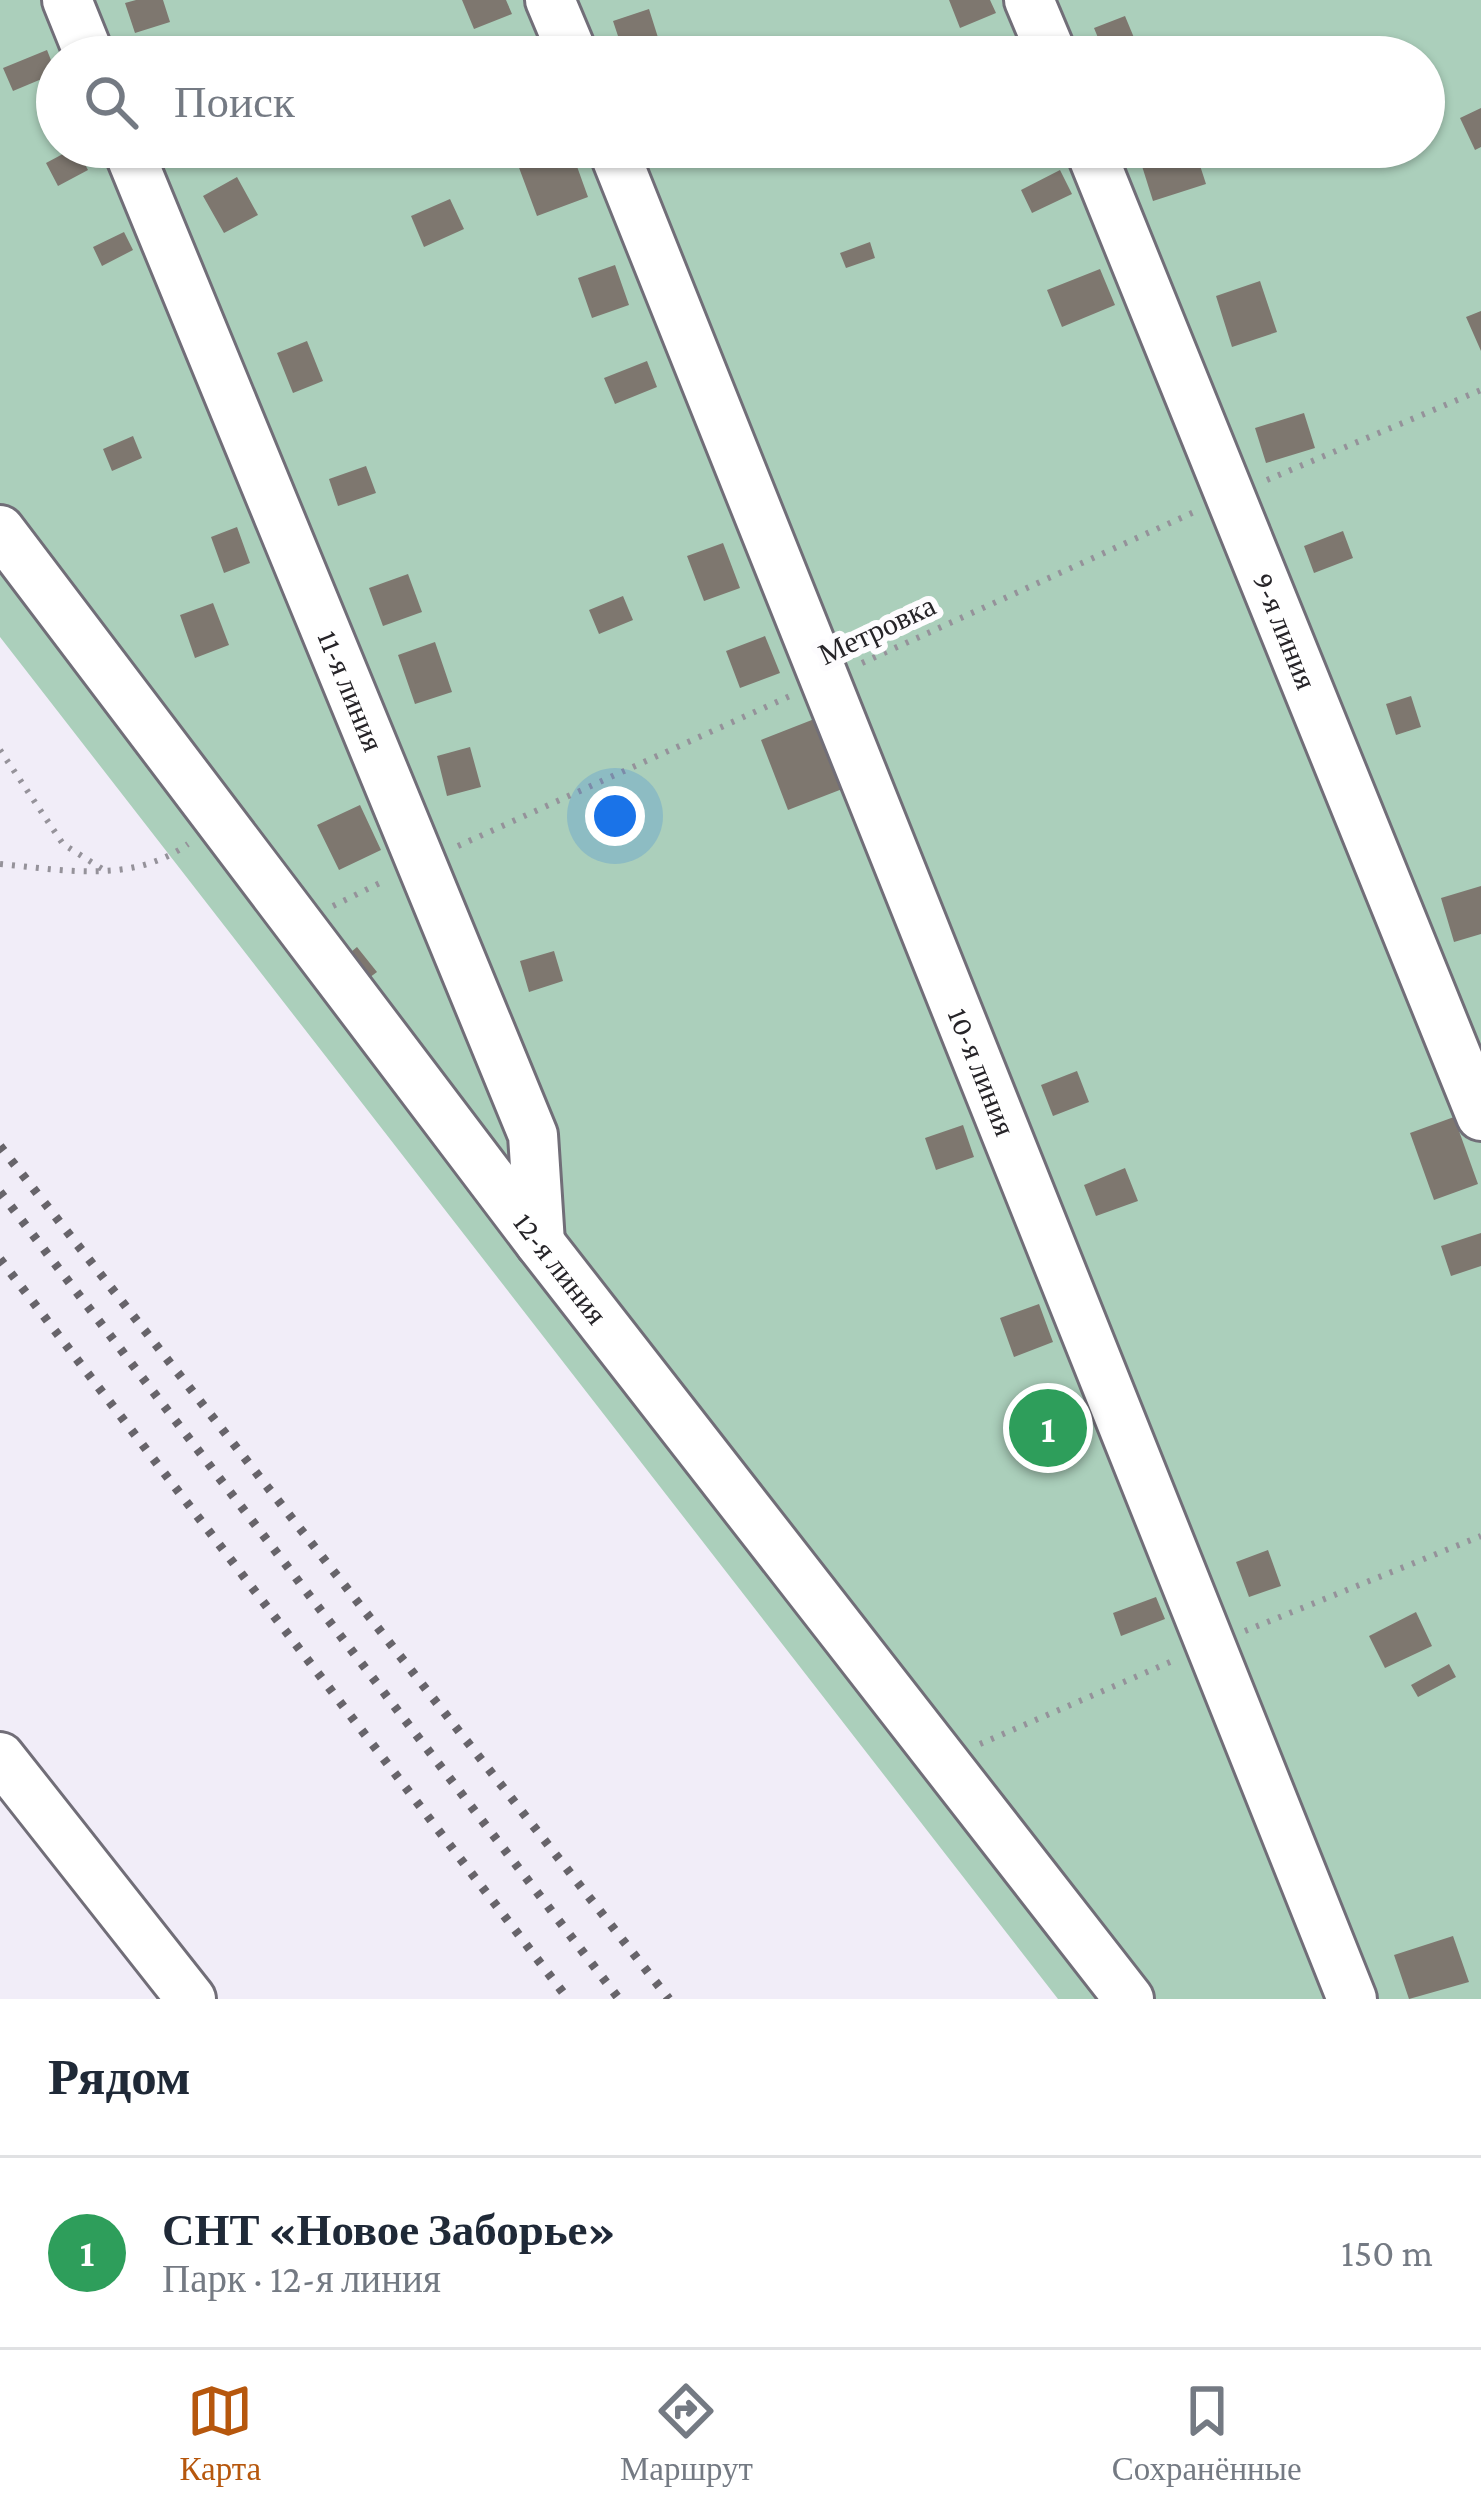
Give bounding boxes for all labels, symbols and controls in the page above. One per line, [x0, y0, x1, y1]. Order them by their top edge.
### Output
search box [36, 36, 1445, 168]
icon: search [78, 69, 144, 135]
text: Поиск [174, 77, 295, 127]
street label: 9-я линия [1247, 568, 1324, 694]
street label: Метровка [813, 588, 940, 671]
street label: 11-я линия [312, 626, 390, 756]
your location [585, 786, 645, 846]
street label: 10-я линия [942, 1003, 1022, 1140]
street label: 12-я линия [507, 1206, 614, 1331]
pin: 1 [1009, 1383, 1087, 1473]
text: Рядом [48, 2048, 191, 2105]
text: СНТ «Новое Заборье» [162, 2205, 616, 2255]
text: 1 [80, 2231, 94, 2274]
text: 150 m [1341, 2231, 1433, 2274]
text: Парк · 12-я линия [162, 2257, 441, 2300]
tab: Карта [179, 2378, 261, 2488]
tab: Маршрут [620, 2378, 753, 2488]
tab: Сохранённые [1112, 2378, 1302, 2488]

